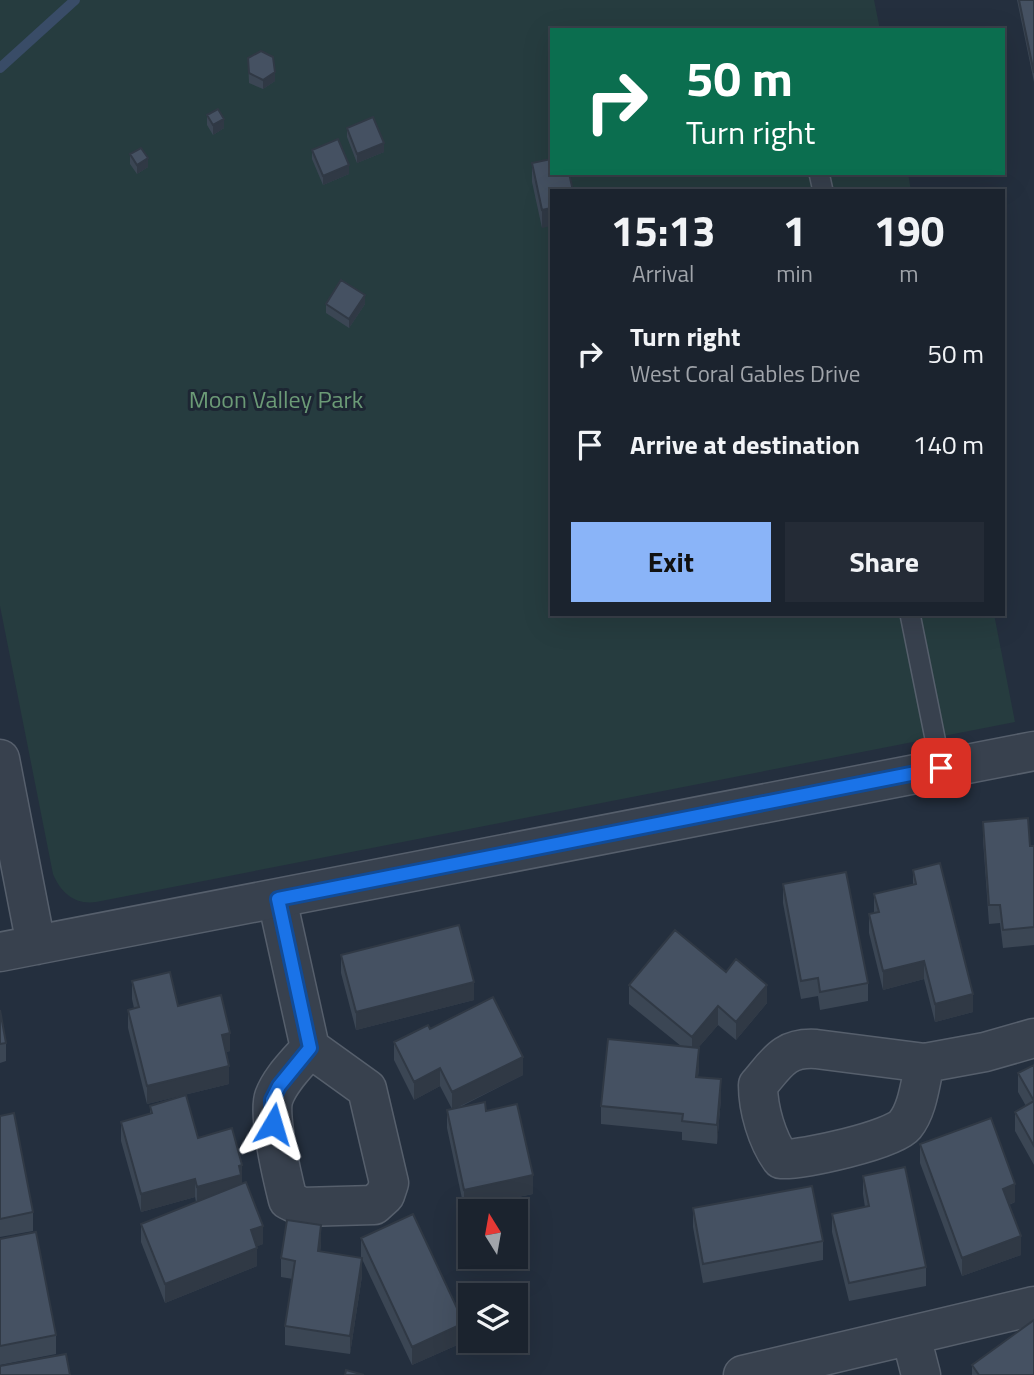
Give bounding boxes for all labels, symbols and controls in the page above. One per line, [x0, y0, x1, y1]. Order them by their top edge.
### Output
text: 50 m [686, 40, 793, 115]
icon: right [571, 56, 662, 147]
text: Turn right [686, 108, 815, 156]
text: 15:13 [611, 198, 716, 262]
text: 1 [783, 198, 806, 262]
text: 190 [874, 198, 944, 262]
text: Arrival [632, 256, 694, 291]
text: min [776, 256, 813, 291]
text: m [899, 256, 919, 291]
text: Turn right [630, 317, 741, 356]
text: 50 m [927, 334, 984, 373]
icon: right [571, 335, 609, 373]
text: West Coral Gables Drive [630, 356, 860, 391]
park label: Moon Valley Park [189, 381, 364, 417]
text: Arrive at destination [630, 425, 860, 464]
text: 140 m [913, 425, 984, 464]
icon: arrive [571, 426, 609, 464]
button: Exit [571, 522, 771, 602]
button: Share [785, 522, 984, 602]
pin [911, 738, 971, 798]
icon: arrive [922, 749, 960, 787]
position arrow [236, 1087, 310, 1161]
north arrow [458, 1199, 528, 1269]
map controls [458, 1199, 528, 1353]
button: layers [458, 1283, 528, 1353]

